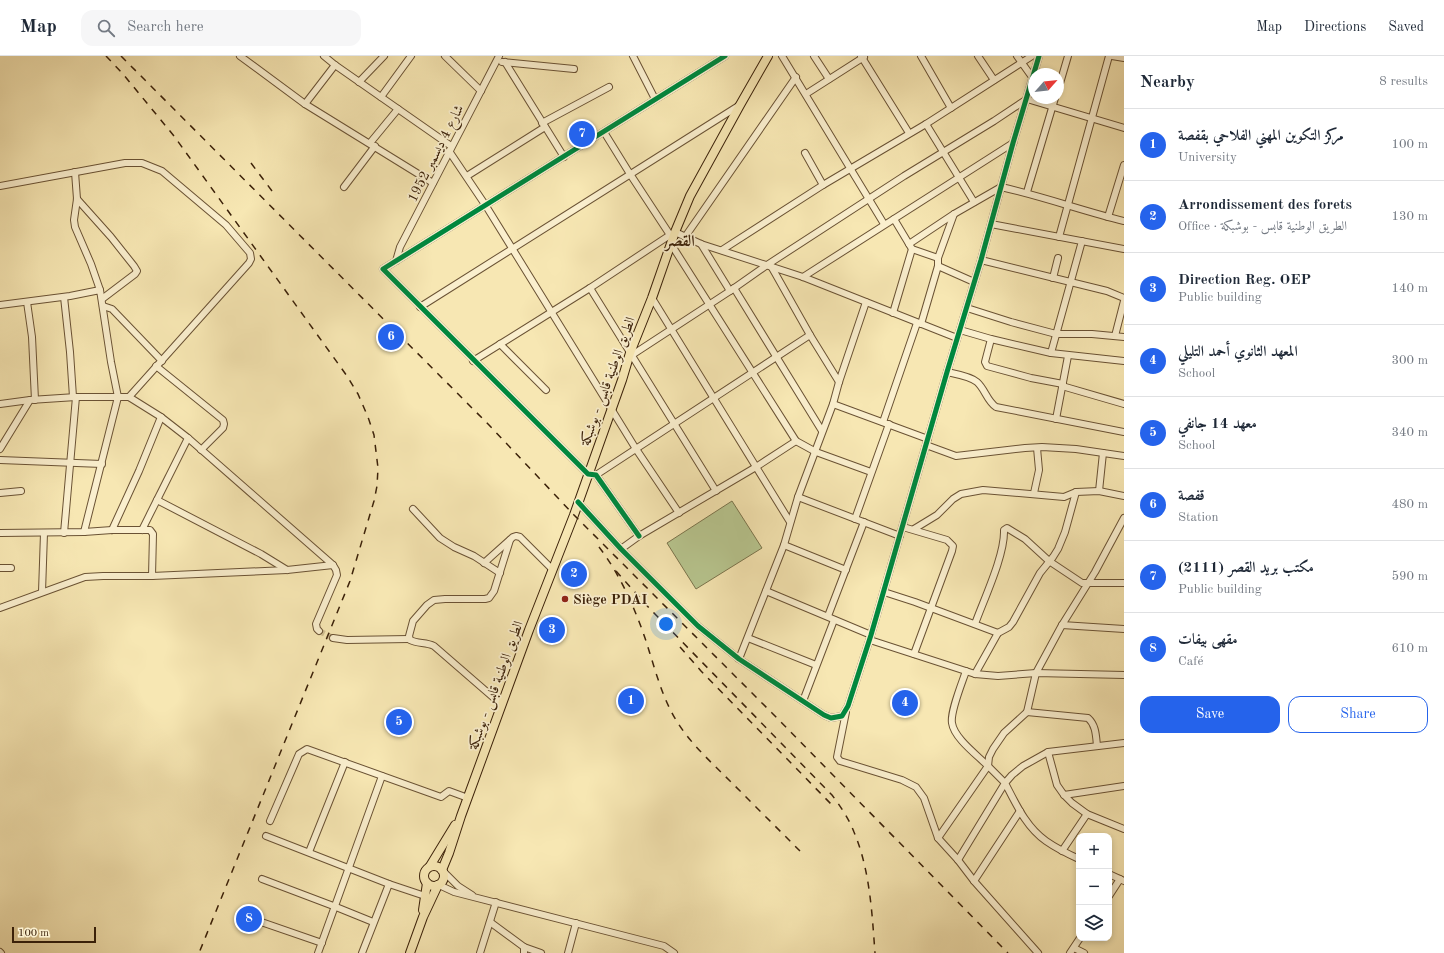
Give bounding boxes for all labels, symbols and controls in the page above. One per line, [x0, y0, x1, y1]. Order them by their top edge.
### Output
search box [81, 10, 361, 46]
icon: search [95, 17, 117, 39]
text: Map [20, 18, 57, 37]
text: Search here [127, 20, 204, 35]
text: Map [1256, 20, 1282, 34]
text: Directions [1304, 20, 1366, 34]
text: Saved [1388, 20, 1424, 34]
north arrow [1028, 68, 1064, 104]
text: Nearby [1140, 74, 1195, 91]
text: 8 results [1379, 75, 1428, 88]
street label: شارع 4 ديسمبر 1952 [405, 103, 470, 206]
pin: 7 [569, 119, 595, 149]
text: مركز التكوين المهني الفلاحي بقفصة [1178, 129, 1344, 144]
text: 1 [1149, 138, 1157, 151]
text: 100 m [1391, 138, 1428, 151]
text: University [1178, 151, 1237, 164]
text: Arrondissement des forets [1178, 198, 1352, 213]
text: 2 [1149, 210, 1157, 223]
text: 130 m [1391, 210, 1428, 223]
text: Office · الطريق الوطنية قابس - بوشبكة [1178, 220, 1347, 233]
district label: القصر [663, 233, 695, 252]
text: Direction Reg. OEP [1178, 273, 1311, 288]
text: 3 [1149, 282, 1157, 295]
text: 140 m [1391, 282, 1428, 295]
text: Public building [1178, 291, 1262, 304]
street label: الطريق الوطنية قابس - بوشبكة [577, 315, 640, 449]
pin: 6 [378, 322, 404, 352]
text: المعهد الثانوي أحمد التليلي [1178, 345, 1298, 360]
text: 4 [1149, 354, 1157, 367]
text: 300 m [1391, 354, 1428, 367]
text: School [1178, 367, 1215, 380]
text: معهد 14 جانفي [1178, 417, 1257, 432]
text: 5 [1149, 426, 1157, 439]
text: 340 m [1391, 426, 1428, 439]
text: School [1178, 439, 1215, 452]
text: قفصة [1178, 489, 1205, 504]
text: 6 [1149, 498, 1157, 511]
text: 480 m [1391, 498, 1428, 511]
text: Station [1178, 511, 1219, 524]
pin: 2 [561, 559, 587, 589]
text: مكتب بريد القصر (2111) [1178, 561, 1314, 576]
text: 7 [1149, 570, 1157, 583]
text: 590 m [1391, 570, 1428, 583]
text: Public building [1178, 583, 1262, 596]
place label: Siège PDAI [573, 593, 647, 607]
marker: Siège PDAI [560, 594, 570, 604]
your location [656, 614, 676, 634]
pin: 3 [539, 615, 565, 645]
street label: الطريق الوطنية قابس - بوشبكة [465, 619, 528, 753]
text: مقهى بيفات [1178, 633, 1238, 648]
text: 8 [1149, 642, 1157, 655]
text: 610 m [1391, 642, 1428, 655]
text: Café [1178, 655, 1203, 668]
pin: 1 [618, 686, 644, 716]
pin: 4 [892, 688, 918, 718]
button: Save [1140, 696, 1280, 733]
button: Share [1288, 696, 1428, 733]
pin: 5 [386, 707, 412, 737]
map controls [1076, 833, 1112, 941]
button: + [1076, 833, 1112, 869]
button: − [1076, 869, 1112, 905]
pin: 8 [236, 904, 262, 934]
button: layers [1076, 905, 1112, 941]
scale bar [12, 925, 96, 944]
text: 100 m [18, 928, 49, 939]

